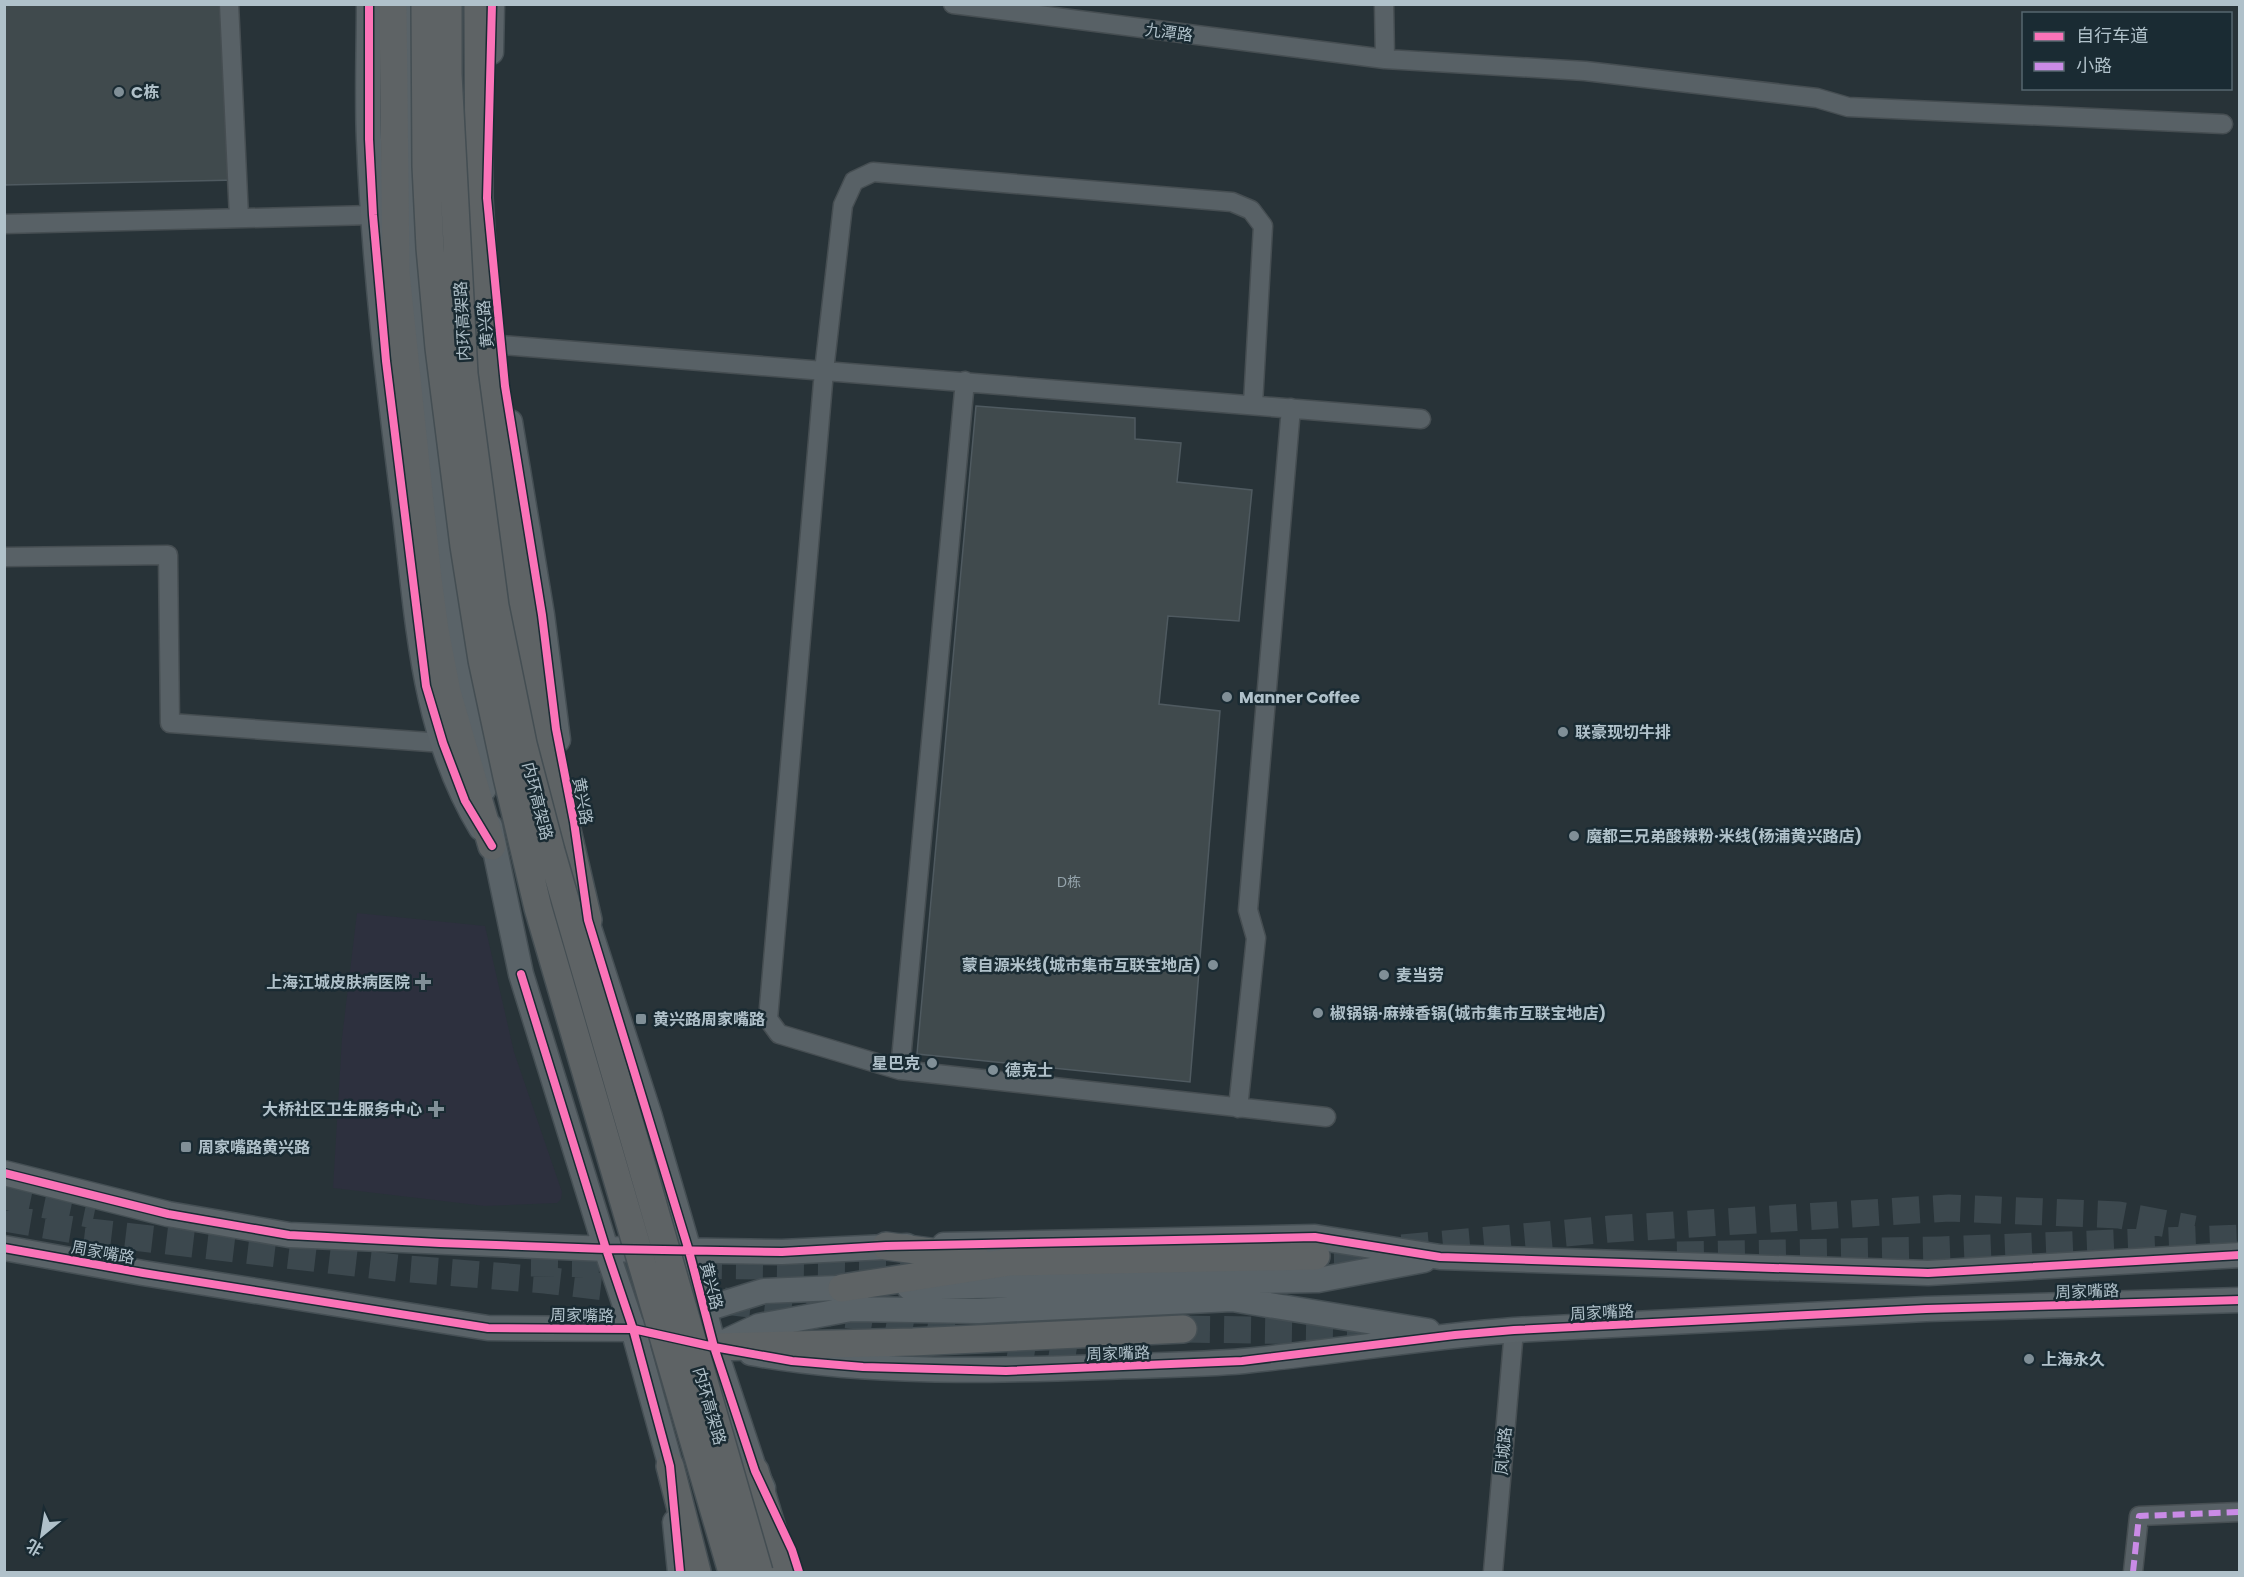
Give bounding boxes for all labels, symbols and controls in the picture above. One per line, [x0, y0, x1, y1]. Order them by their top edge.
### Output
legend [2022, 12, 2232, 90]
street label: 九潭路 [1144, 18, 1194, 47]
text: 自行车道 [2076, 23, 2148, 48]
text: 小路 [2076, 53, 2112, 78]
place label: C栋 [131, 81, 159, 104]
marker: C栋 [112, 85, 126, 99]
street label: 内环高架路 [449, 280, 476, 362]
street label: 黄兴路 [472, 299, 499, 349]
place label: Manner Coffee [1239, 686, 1360, 709]
marker: Manner Coffee [1220, 690, 1234, 704]
place label: 联豪现切牛排 [1575, 721, 1671, 744]
marker: 联豪现切牛排 [1556, 725, 1570, 739]
street label: 内环高架路 [517, 760, 558, 843]
street label: 黄兴路 [567, 775, 598, 827]
place label: 魔都三兄弟酸辣粉·米线(杨浦黄兴路店) [1586, 825, 1862, 848]
marker: 魔都三兄弟酸辣粉·米线(杨浦黄兴路店) [1567, 829, 1581, 843]
house number: D栋 [1057, 872, 1081, 892]
place label: 蒙自源米线(城市集市互联宝地店) [962, 954, 1201, 977]
marker: 蒙自源米线(城市集市互联宝地店) [1206, 958, 1220, 972]
place label: 麦当劳 [1396, 964, 1444, 987]
marker: 麦当劳 [1377, 968, 1391, 982]
place label: 上海江城皮肤病医院 [266, 971, 410, 994]
marker: 上海江城皮肤病医院 [414, 973, 432, 991]
place label: 椒锅锅·麻辣香锅(城市集市互联宝地店) [1330, 1002, 1606, 1025]
marker: 椒锅锅·麻辣香锅(城市集市互联宝地店) [1311, 1006, 1325, 1020]
place label: 黄兴路周家嘴路 [653, 1008, 765, 1031]
marker: 黄兴路周家嘴路 [634, 1012, 648, 1026]
place label: 星巴克 [872, 1052, 920, 1075]
marker: 星巴克 [925, 1056, 939, 1070]
place label: 德克士 [1005, 1059, 1053, 1082]
marker: 德克士 [986, 1063, 1000, 1077]
place label: 大桥社区卫生服务中心 [262, 1098, 422, 1121]
marker: 大桥社区卫生服务中心 [427, 1100, 445, 1118]
place label: 周家嘴路黄兴路 [198, 1136, 310, 1159]
marker: 周家嘴路黄兴路 [179, 1140, 193, 1154]
street label: 周家嘴路 [69, 1236, 136, 1269]
street label: 黄兴路 [695, 1260, 728, 1312]
street label: 周家嘴路 [2055, 1279, 2119, 1304]
street label: 周家嘴路 [1569, 1299, 1635, 1326]
street label: 周家嘴路 [550, 1303, 614, 1328]
street label: 周家嘴路 [1086, 1341, 1150, 1366]
place label: 上海永久 [2041, 1348, 2105, 1371]
marker: 上海永久 [2022, 1352, 2036, 1366]
street label: 内环高架路 [687, 1365, 732, 1448]
street label: 凤城路 [1490, 1426, 1517, 1476]
north arrow [12, 1505, 72, 1565]
text: 北 [22, 1534, 47, 1562]

